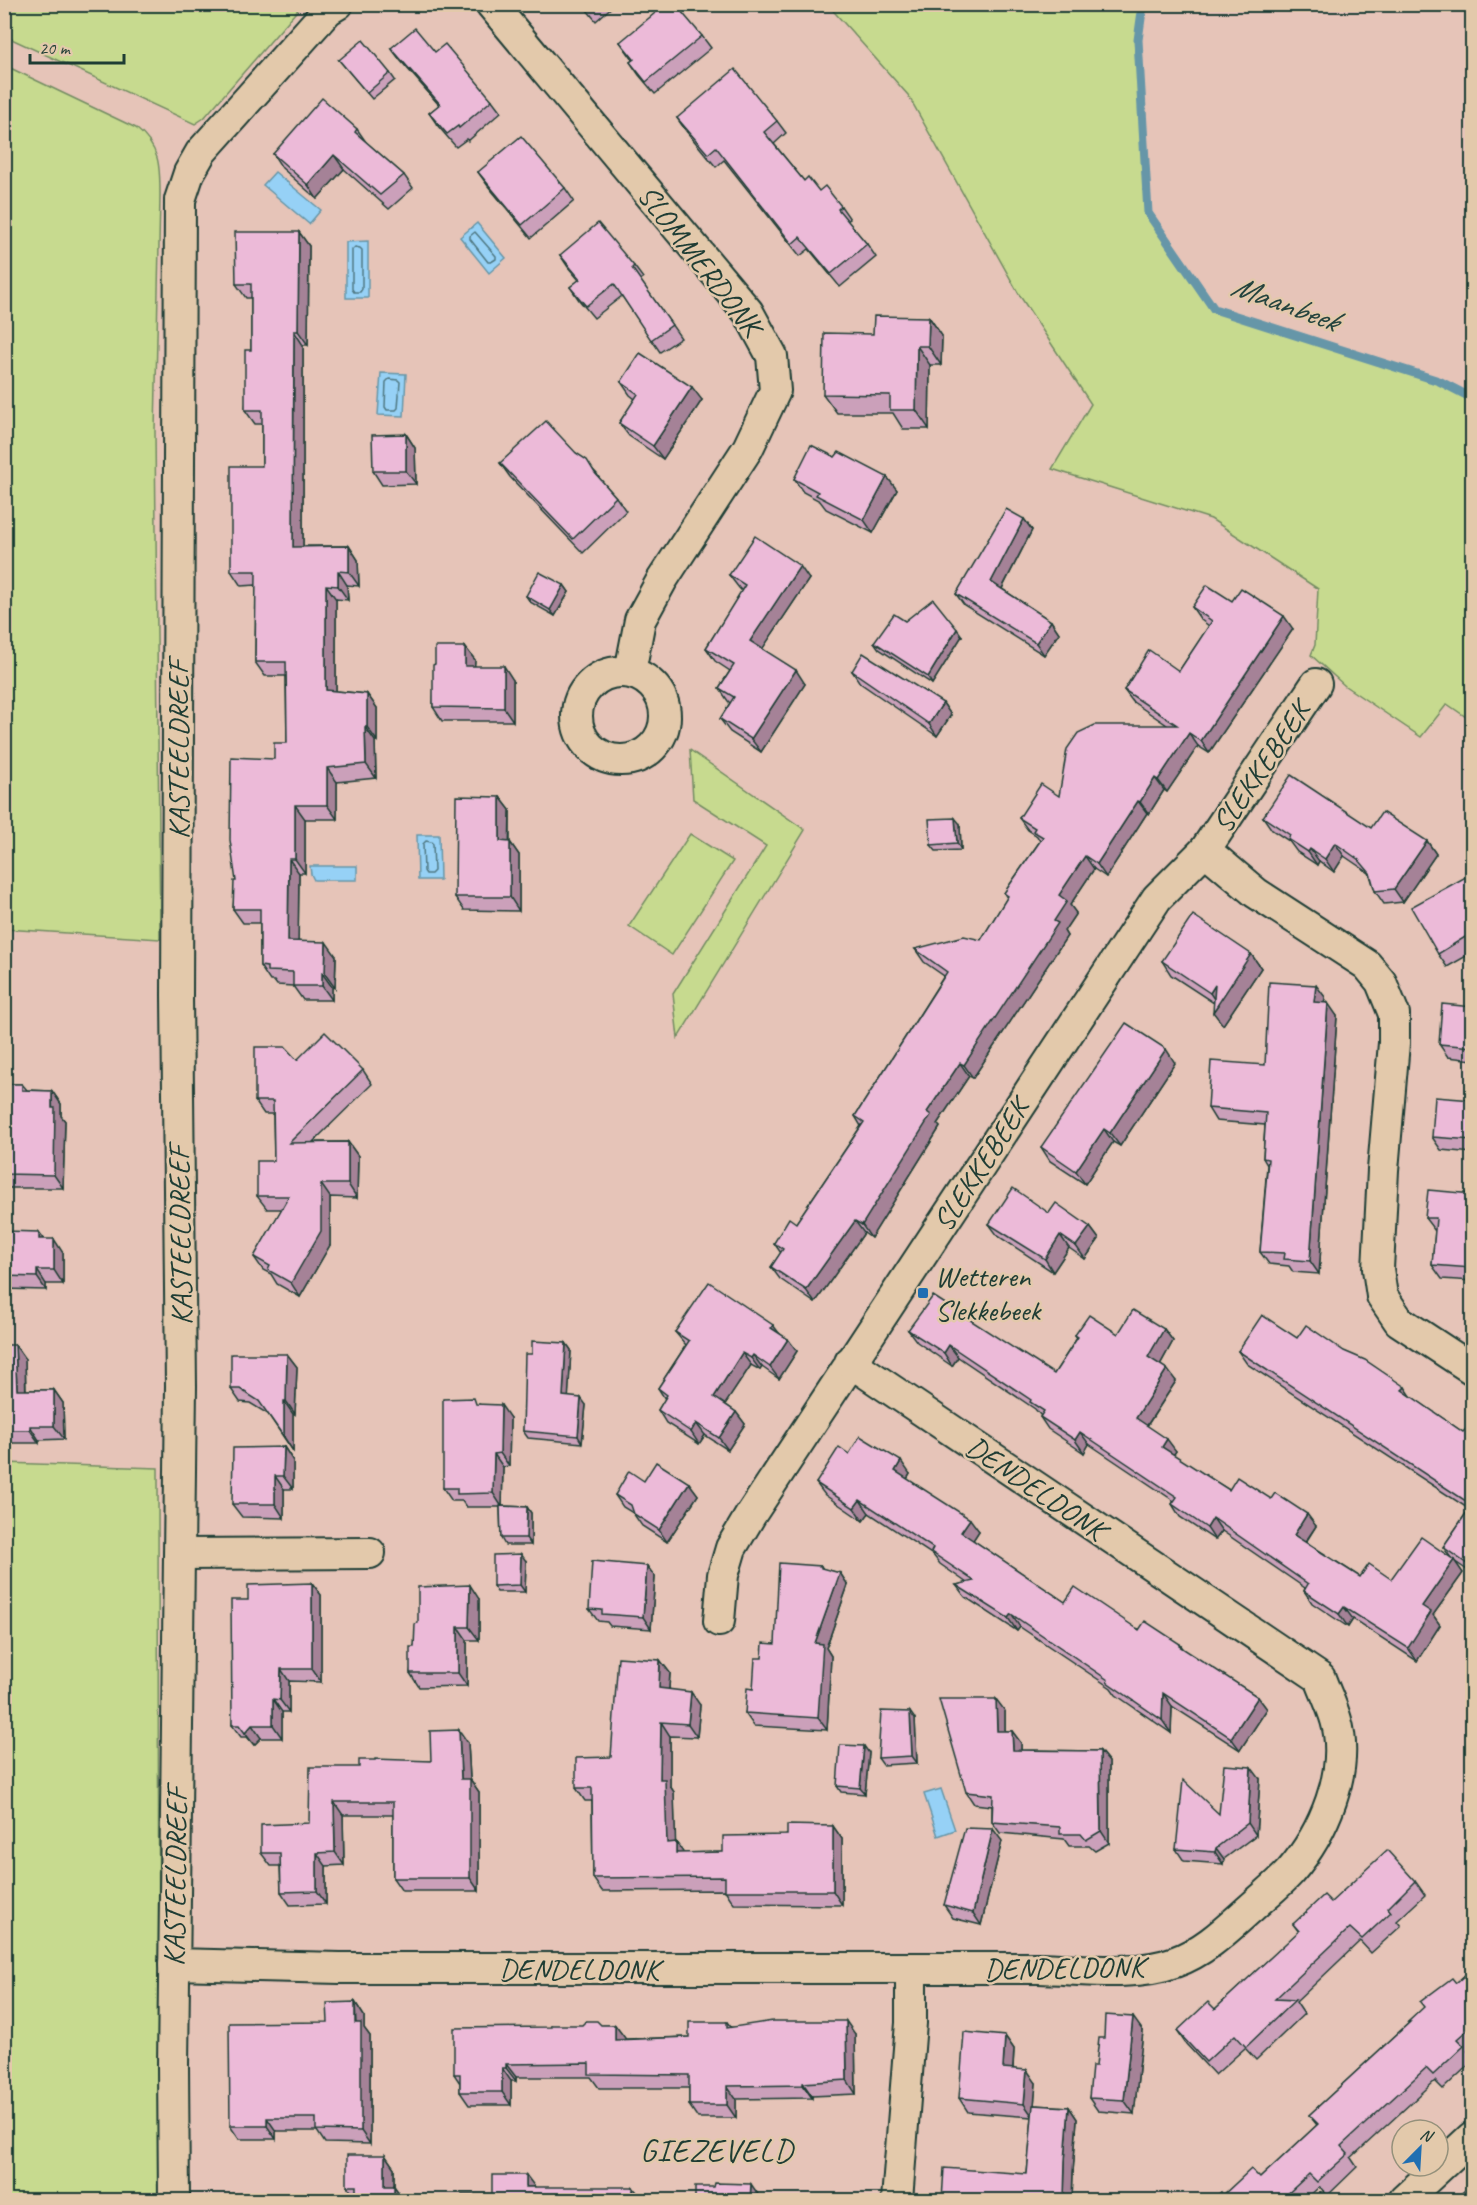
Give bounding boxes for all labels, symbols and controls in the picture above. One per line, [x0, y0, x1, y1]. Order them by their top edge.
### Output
scale bar [30, 27, 124, 65]
text: 20 m [39, 37, 72, 59]
street label: SLOMMERDONK [630, 177, 774, 347]
water label: Maanbeek [1226, 265, 1350, 343]
street label: KASTEELDREEF [159, 654, 197, 839]
street label: SLEKKEBEEK [1203, 690, 1322, 840]
street label: SLEKKEBEEK [924, 1087, 1041, 1238]
street label: KASTEELDREEF [159, 1140, 201, 1325]
place label: Wetteren Slekkebeek [935, 1257, 1042, 1329]
marker: Wetteren Slekkebeek [916, 1286, 930, 1300]
street label: DENDELDONK [959, 1428, 1118, 1552]
street label: KASTEELDREEF [154, 1781, 196, 1966]
street label: DENDELDONK [984, 1948, 1150, 1988]
street label: DENDELDONK [499, 1950, 665, 1988]
north arrow [1390, 2118, 1450, 2178]
text: N [1417, 2124, 1437, 2148]
district label: GIEZEVELD [640, 2130, 795, 2171]

